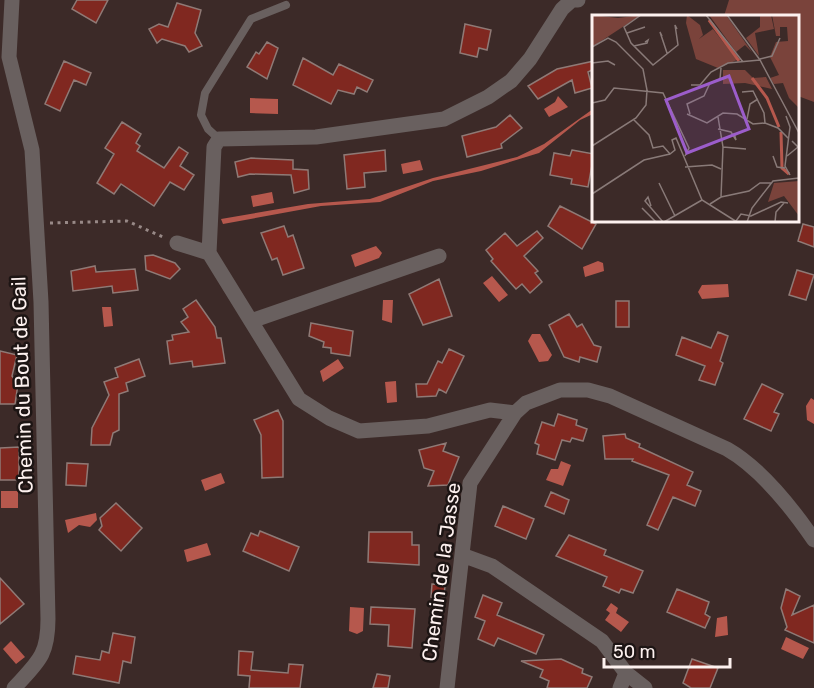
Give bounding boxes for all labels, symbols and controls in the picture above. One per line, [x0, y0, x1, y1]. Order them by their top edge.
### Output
inset map [592, 15, 799, 222]
street label: Chemin du Bout de Gail [6, 276, 38, 494]
street label: Chemin de la Jasse [417, 481, 465, 663]
scale bar [604, 631, 730, 669]
text: 50 m [613, 641, 656, 663]

